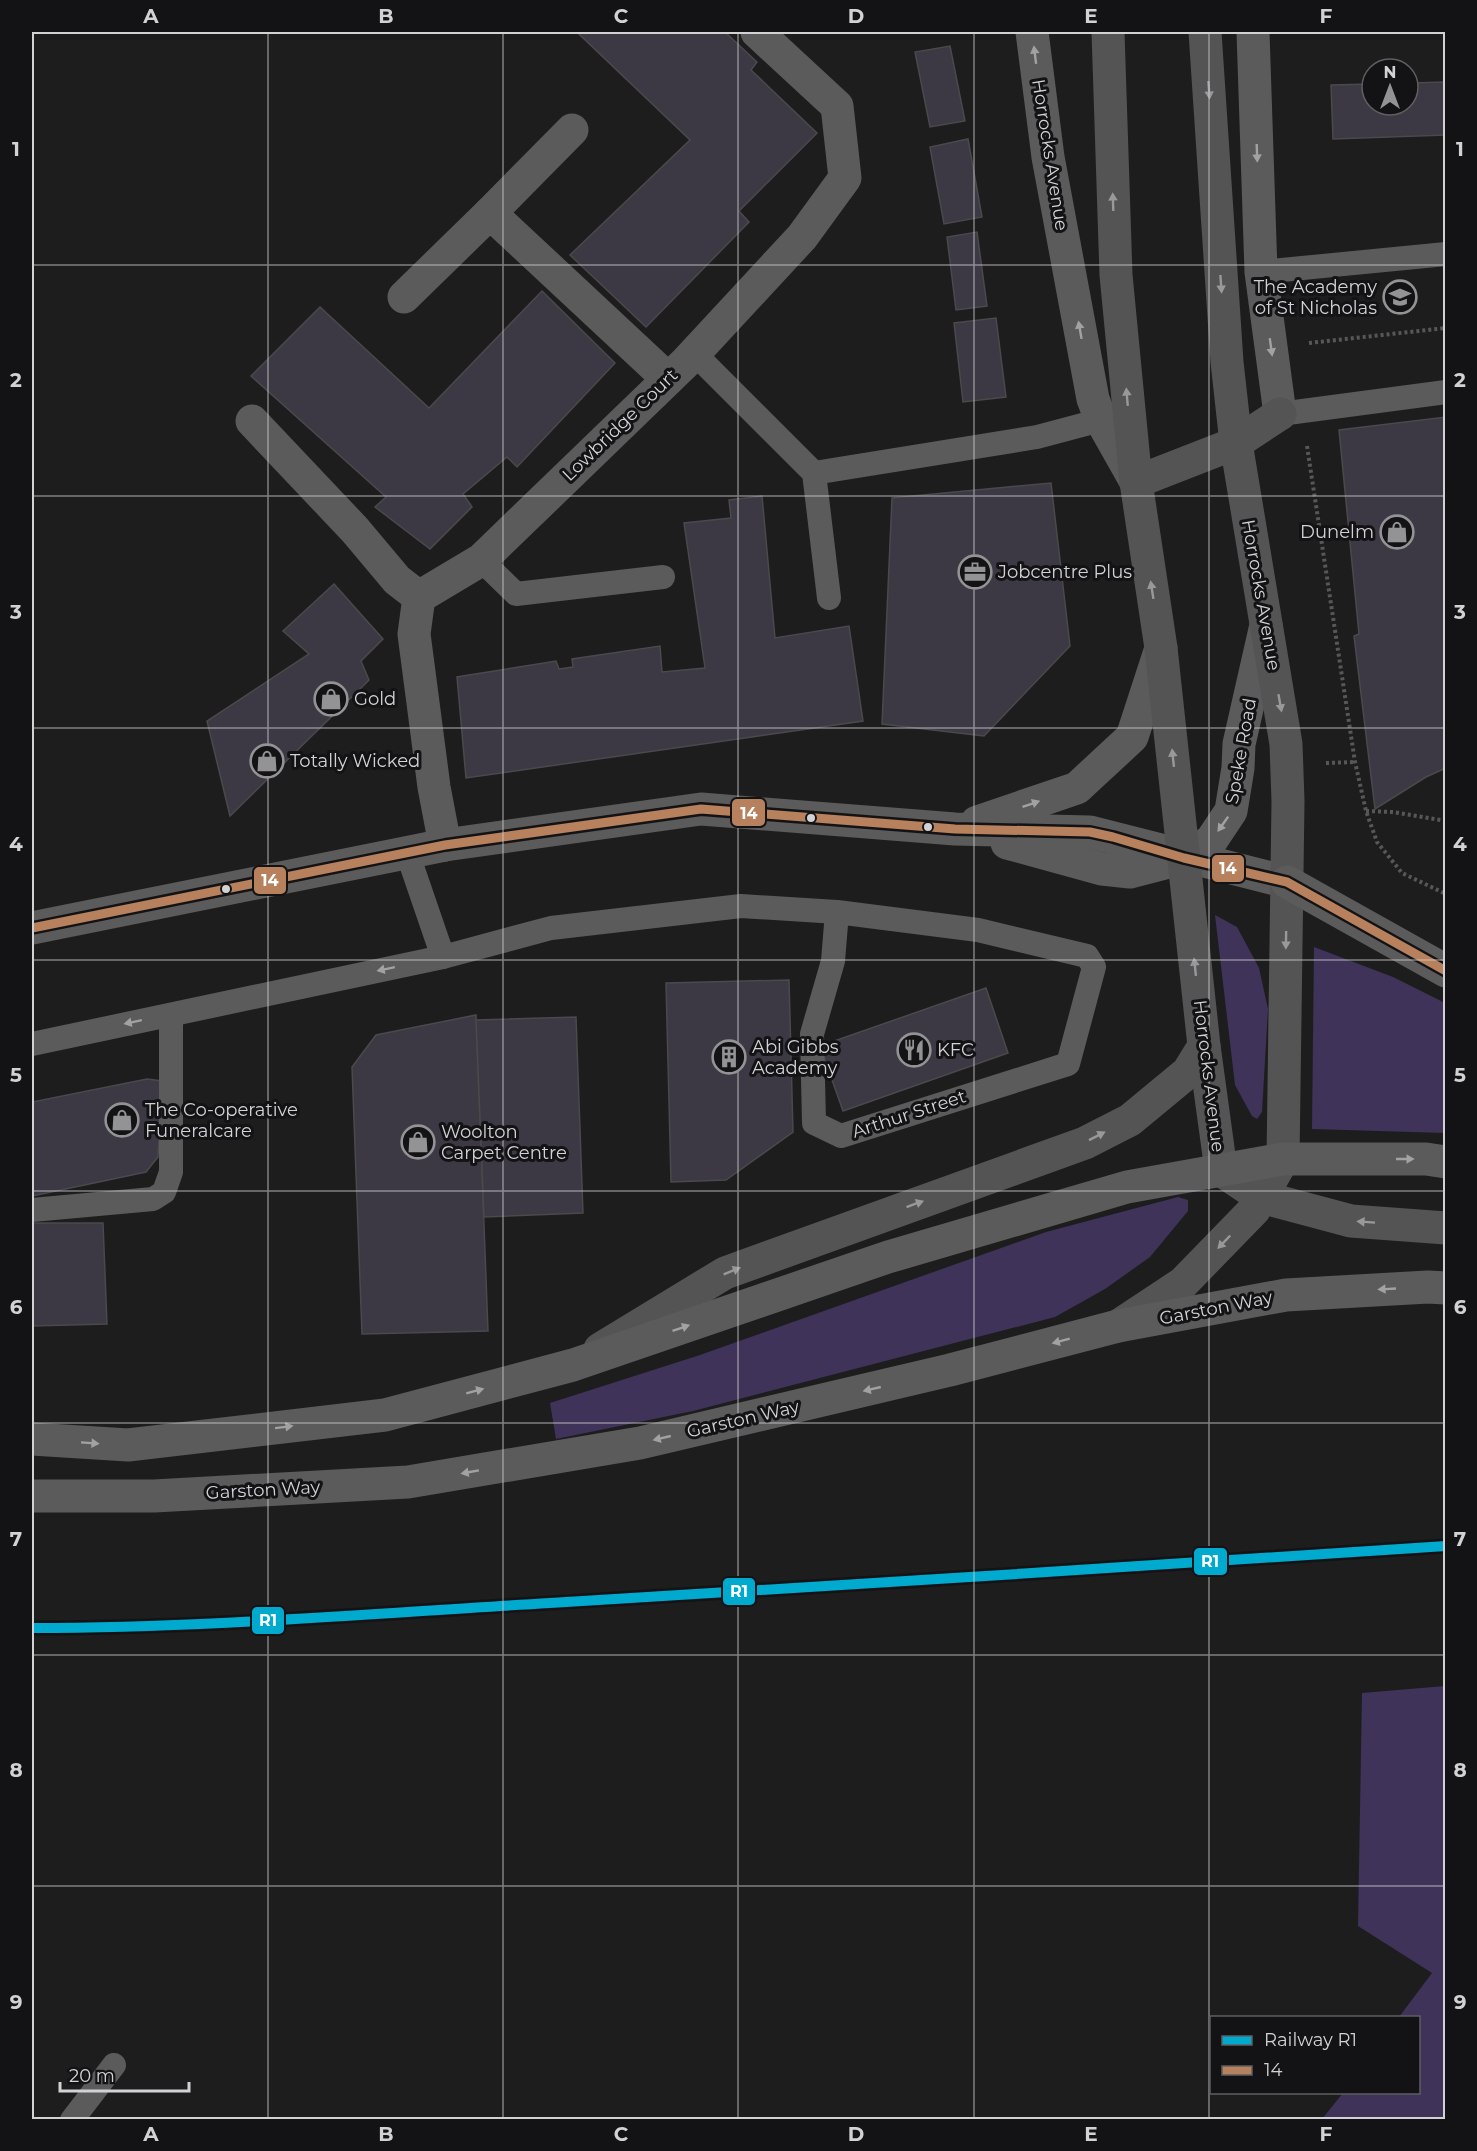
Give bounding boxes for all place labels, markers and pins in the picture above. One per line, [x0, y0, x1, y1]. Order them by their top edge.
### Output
place label: The Academy of St Nicholas [1254, 276, 1377, 319]
school or university icon: The Academy of St Nicholas [1382, 279, 1418, 315]
shop icon: Dunelm [1379, 514, 1415, 550]
place label: Dunelm [1300, 521, 1374, 543]
office icon: Jobcentre Plus [957, 554, 993, 590]
place label: Jobcentre Plus [997, 561, 1132, 583]
shop icon: Gold [313, 681, 349, 717]
place label: Gold [354, 688, 396, 710]
shop icon: Totally Wicked [249, 743, 285, 779]
place label: Totally Wicked [290, 750, 420, 772]
unlabelled marker [805, 812, 817, 824]
unlabelled marker [922, 821, 934, 833]
unlabelled marker [220, 883, 232, 895]
restaurant icon: KFC [896, 1032, 932, 1068]
place label: Abi Gibbs Academy [752, 1036, 839, 1079]
building icon: Abi Gibbs Academy [711, 1039, 747, 1075]
place label: KFC [937, 1039, 974, 1061]
place label: The Co-operative Funeralcare [145, 1099, 298, 1142]
shop icon: The Co-operative Funeralcare [104, 1102, 140, 1138]
place label: Woolton Carpet Centre [441, 1121, 567, 1164]
shop icon: Woolton Carpet Centre [400, 1124, 436, 1160]

